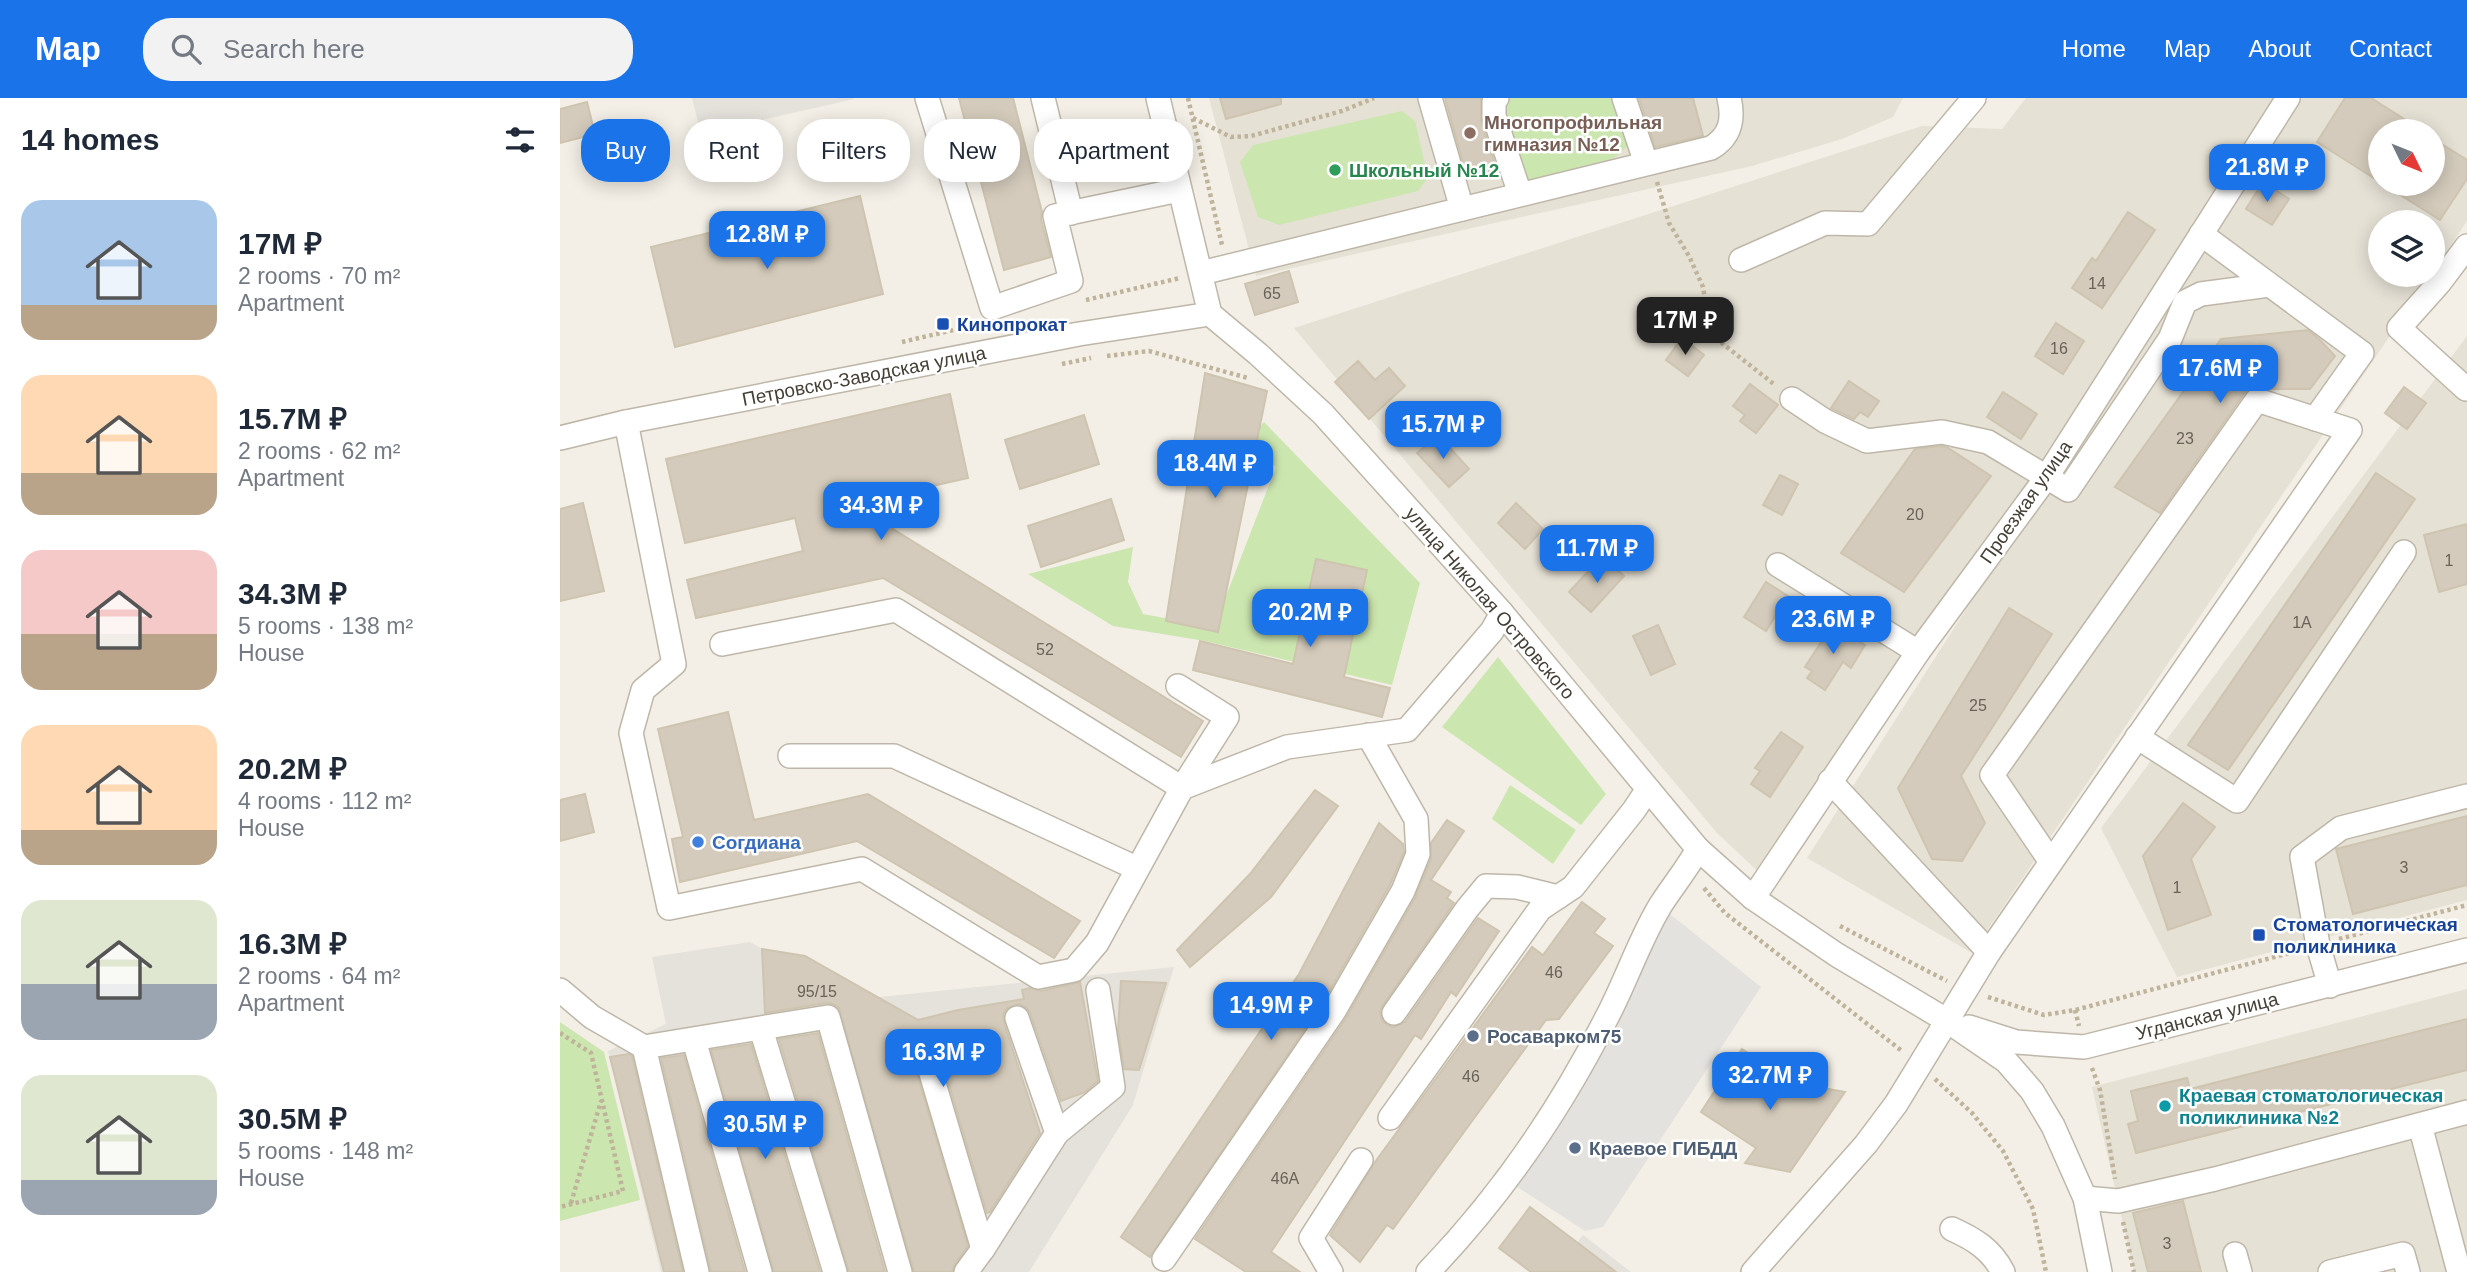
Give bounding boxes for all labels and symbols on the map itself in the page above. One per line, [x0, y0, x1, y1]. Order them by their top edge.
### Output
place label: Многопрофильная гимназия №12 [1484, 112, 1662, 155]
north arrow [2368, 119, 2445, 196]
marker: Многопрофильная гимназия №12 [1462, 125, 1478, 141]
pin: 21.8M ₽ [2202, 144, 2332, 204]
place label: Школьный №12 [1349, 160, 1499, 181]
marker: Школьный №12 [1327, 162, 1343, 178]
pin: 12.8M ₽ [702, 212, 832, 271]
house number: 14 [2088, 275, 2106, 292]
house number: 65 [1263, 285, 1281, 302]
pin: 17M ₽ [1636, 298, 1734, 357]
place label: Кинопрокат [957, 314, 1067, 335]
marker: Кинопрокат [935, 316, 951, 332]
house number: 16 [2050, 340, 2068, 357]
street label: Петровско-Заводская улица [740, 342, 988, 410]
pin: 17.6M ₽ [2155, 345, 2285, 405]
pin: 15.7M ₽ [1378, 402, 1508, 461]
house number: 23 [2176, 430, 2194, 447]
street label: Проезжая улица [1976, 436, 2076, 567]
pin: 18.4M ₽ [1150, 440, 1280, 500]
pin: 34.3M ₽ [816, 482, 946, 542]
street label: улица Николая Островского [1401, 503, 1579, 703]
house number: 20 [1906, 506, 1924, 523]
pin: 11.7M ₽ [1532, 526, 1662, 585]
house number: 1 [2445, 552, 2454, 569]
pin: 20.2M ₽ [1245, 589, 1375, 649]
pin: 23.6M ₽ [1768, 596, 1898, 656]
house number: 1А [2292, 614, 2312, 631]
house number: 52 [1036, 641, 1054, 658]
house number: 25 [1969, 697, 1987, 714]
place label: Согдиана [712, 832, 801, 853]
marker: Согдиана [690, 834, 706, 850]
house number: 3 [2400, 859, 2409, 876]
house number: 1 [2173, 879, 2182, 896]
place label: Стоматологическая поликлиника [2273, 914, 2458, 957]
marker: Стоматологическая поликлиника [2251, 927, 2267, 943]
house number: 46 [1545, 964, 1563, 981]
pin: 14.9M ₽ [1206, 982, 1336, 1042]
house number: 95/15 [797, 983, 837, 1000]
street label: Угданская улица [2134, 988, 2281, 1044]
place label: Росаварком75 [1487, 1026, 1622, 1047]
marker: Росаварком75 [1465, 1028, 1481, 1044]
pin: 16.3M ₽ [878, 1030, 1008, 1089]
pin: 32.7M ₽ [1705, 1052, 1835, 1112]
house number: 46 [1462, 1068, 1480, 1085]
place label: Краевая стоматологическая поликлиника №2 [2179, 1085, 2443, 1128]
marker: Краевая стоматологическая поликлиника №2 [2157, 1098, 2173, 1114]
pin: 30.5M ₽ [700, 1102, 830, 1161]
place label: Краевое ГИБДД [1589, 1138, 1738, 1159]
marker: Краевое ГИБДД [1567, 1140, 1583, 1156]
house number: 46А [1271, 1170, 1300, 1187]
house number: 3 [2163, 1235, 2172, 1252]

